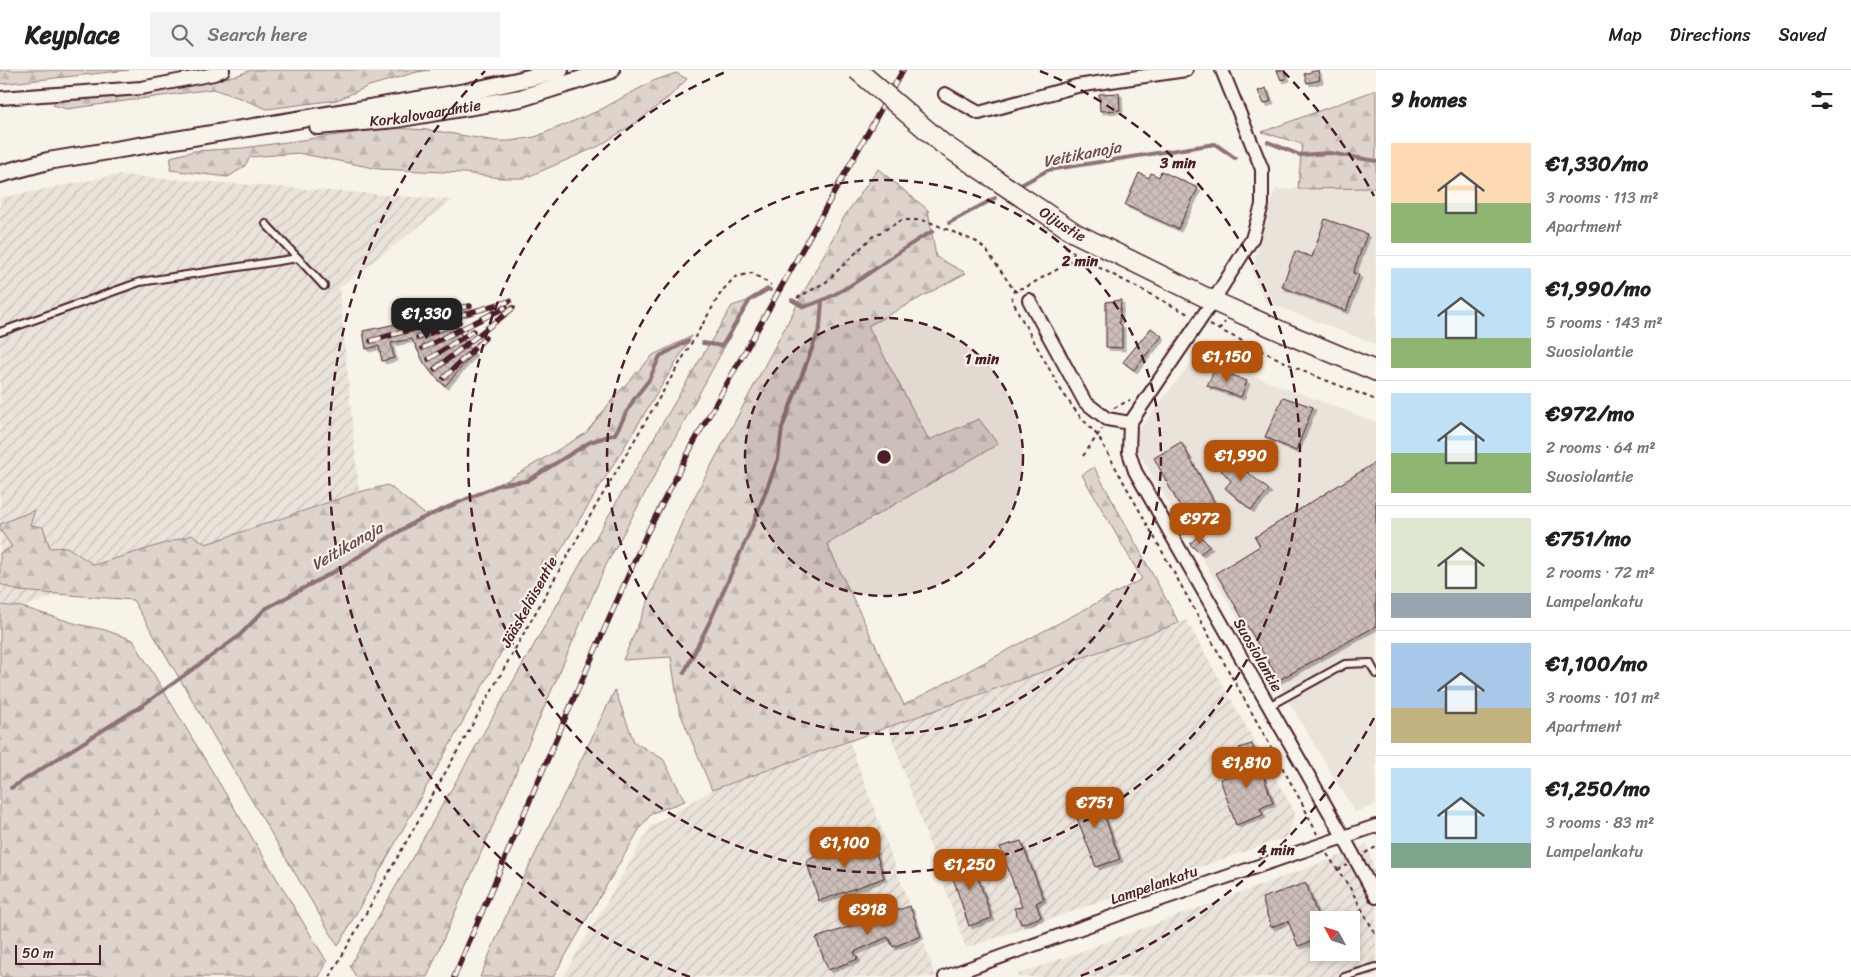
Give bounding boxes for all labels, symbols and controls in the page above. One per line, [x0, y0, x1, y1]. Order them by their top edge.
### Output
search box [150, 12, 500, 57]
text: Keyplace [25, 14, 120, 56]
text: Search here [208, 18, 308, 51]
text: Map [1609, 19, 1642, 51]
text: Directions [1670, 19, 1751, 51]
text: Saved [1779, 19, 1826, 51]
icon: search [168, 21, 196, 49]
text: 9 homes [1391, 81, 1467, 119]
icon: filters [1808, 86, 1836, 114]
street label: Korkalovaarantie [368, 92, 483, 134]
water label: Veitikanoja [1041, 132, 1125, 176]
text: €1,330/mo [1546, 145, 1648, 183]
text: 3 min [1159, 150, 1197, 176]
icon: home [1431, 163, 1491, 223]
text: 3 rooms · 113 m² [1546, 183, 1658, 212]
street label: Oijustie [1034, 199, 1091, 249]
text: Apartment [1546, 212, 1622, 241]
text: 2 min [1061, 248, 1099, 274]
text: €1,990/mo [1546, 270, 1651, 308]
icon: home [1431, 288, 1491, 348]
pin: €1,330 [386, 298, 468, 340]
text: €1,330 [402, 299, 452, 328]
text: 5 rooms · 143 m² [1546, 308, 1663, 337]
text: Suosiolantie [1546, 337, 1634, 366]
pin: €1,150 [1186, 340, 1268, 383]
text: €1,150 [1203, 342, 1251, 371]
text: 1 min [965, 346, 1000, 372]
text: €972/mo [1546, 395, 1634, 433]
icon: home [1431, 413, 1491, 473]
text: 2 rooms · 64 m² [1546, 433, 1656, 462]
pin: €1,990 [1200, 440, 1282, 482]
text: €1,990 [1215, 441, 1267, 470]
centre of rings [875, 448, 893, 466]
text: Suosiolantie [1546, 462, 1634, 491]
pin: €972 [1170, 502, 1230, 545]
text: €972 [1181, 504, 1219, 533]
water label: Veitikanoja [306, 513, 390, 578]
text: €751/mo [1546, 520, 1631, 558]
icon: home [1431, 538, 1491, 598]
street label: Jääskeläisentie [493, 551, 565, 653]
text: 2 rooms · 72 m² [1546, 558, 1655, 587]
text: Lampelankatu [1546, 587, 1643, 616]
street label: Suosiolantie [1226, 613, 1290, 697]
text: €1,100/mo [1546, 645, 1647, 683]
icon: home [1431, 663, 1491, 723]
text: 3 rooms · 101 m² [1546, 683, 1660, 712]
text: Apartment [1546, 712, 1622, 741]
pin: €1,810 [1206, 746, 1288, 789]
text: €1,810 [1223, 748, 1271, 777]
text: €1,250/mo [1546, 770, 1650, 808]
pin: €751 [1065, 786, 1125, 829]
text: €751 [1077, 788, 1113, 817]
icon: home [1431, 788, 1491, 848]
text: 3 rooms · 83 m² [1546, 808, 1654, 837]
pin: €1,100 [804, 826, 886, 869]
text: €1,100 [821, 828, 869, 857]
text: 4 min [1256, 837, 1295, 863]
text: Lampelankatu [1546, 837, 1643, 866]
pin: €1,250 [929, 848, 1011, 891]
text: €1,250 [945, 850, 995, 879]
street label: Lampelankatu [1107, 858, 1201, 912]
pin: €918 [838, 894, 898, 936]
text: €918 [850, 895, 886, 924]
north arrow [1310, 911, 1360, 961]
map controls [1310, 911, 1360, 961]
text: 50 m [22, 941, 54, 966]
scale bar [15, 942, 101, 965]

